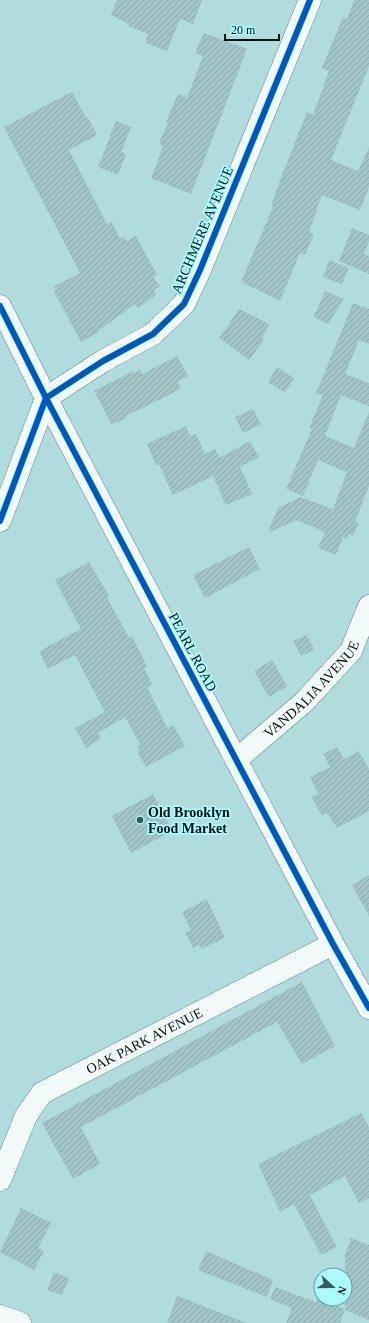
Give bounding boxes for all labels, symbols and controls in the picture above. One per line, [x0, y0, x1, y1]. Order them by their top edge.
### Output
scale bar [225, 16, 279, 42]
text: 20 m [231, 23, 256, 37]
street label: ARCHMERE AVENUE [169, 165, 236, 296]
street label: PEARL ROAD [166, 610, 220, 694]
street label: VANDALIA AVENUE [261, 639, 362, 741]
place label: Old Brooklyn Food Market [148, 805, 230, 836]
marker: Old Brooklyn Food Market [135, 815, 145, 825]
street label: OAK PARK AVENUE [84, 1005, 205, 1077]
north arrow [313, 1267, 353, 1307]
text: N [335, 1285, 349, 1296]

